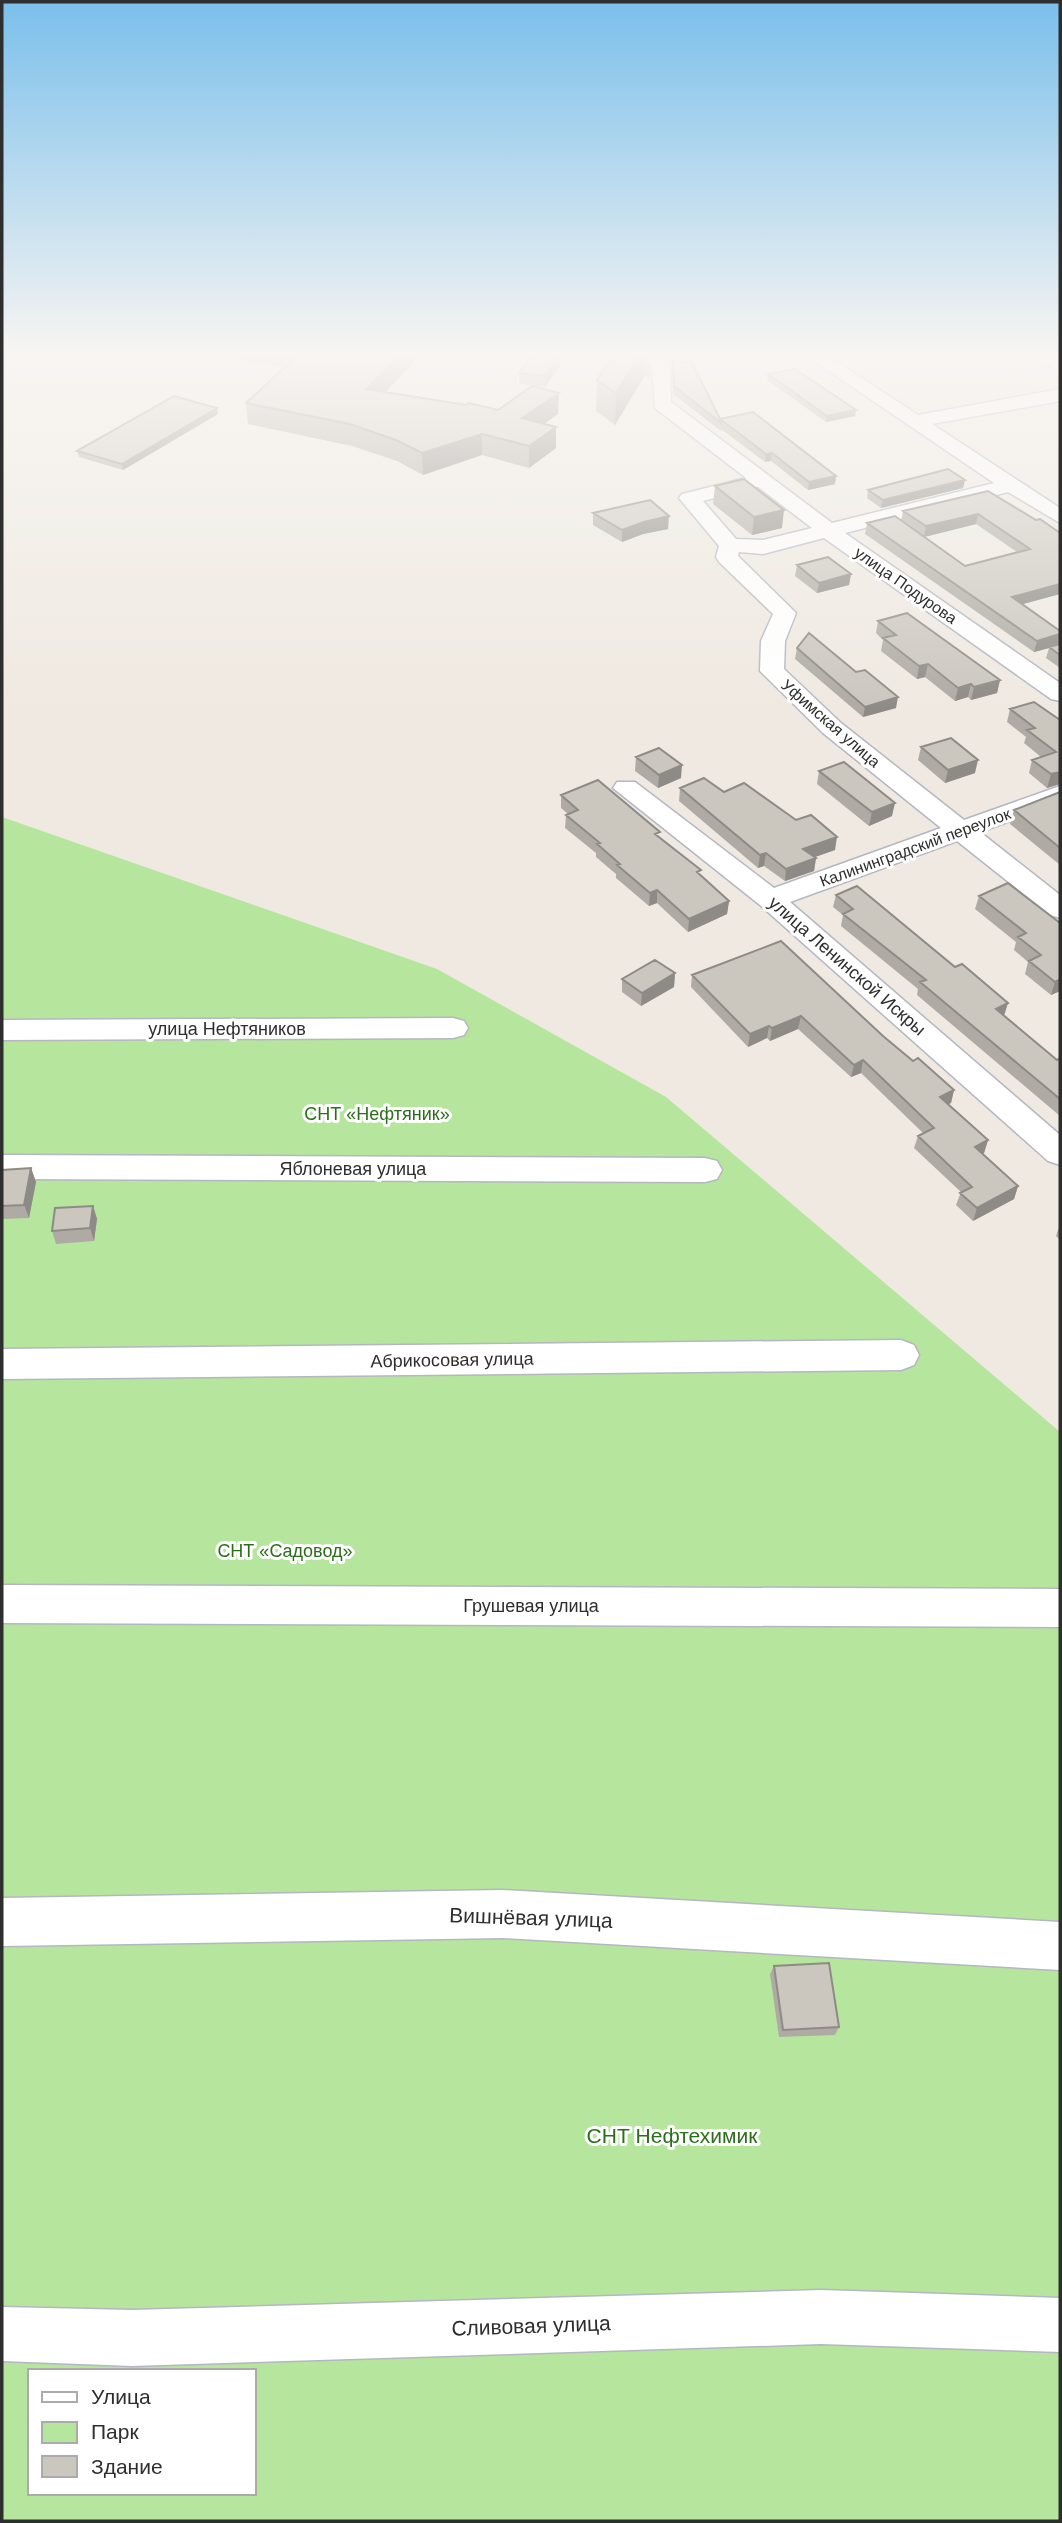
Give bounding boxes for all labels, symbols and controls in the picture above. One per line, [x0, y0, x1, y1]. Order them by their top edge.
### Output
street label: улица Подурова [851, 544, 960, 627]
street label: Уфимская улица [778, 676, 883, 771]
street label: Калининградский переулок [818, 805, 1014, 890]
street label: улица Ленинской Искры [765, 892, 929, 1040]
street label: улица Нефтяников [148, 1019, 306, 1039]
park label: СНТ «Нефтяник» [304, 1104, 450, 1124]
street label: Яблоневая улица [280, 1159, 427, 1179]
street label: Абрикосовая улица [370, 1349, 535, 1371]
park label: СНТ «Садовод» [217, 1541, 353, 1561]
street label: Грушевая улица [463, 1596, 600, 1616]
street label: Вишнёвая улица [449, 1903, 613, 1932]
park label: СНТ Нефтехимик [587, 2124, 758, 2147]
street label: Сливовая улица [451, 2311, 611, 2340]
legend [28, 2369, 256, 2495]
text: Улица [91, 2385, 151, 2408]
text: Парк [91, 2420, 139, 2443]
text: Здание [91, 2455, 163, 2478]

